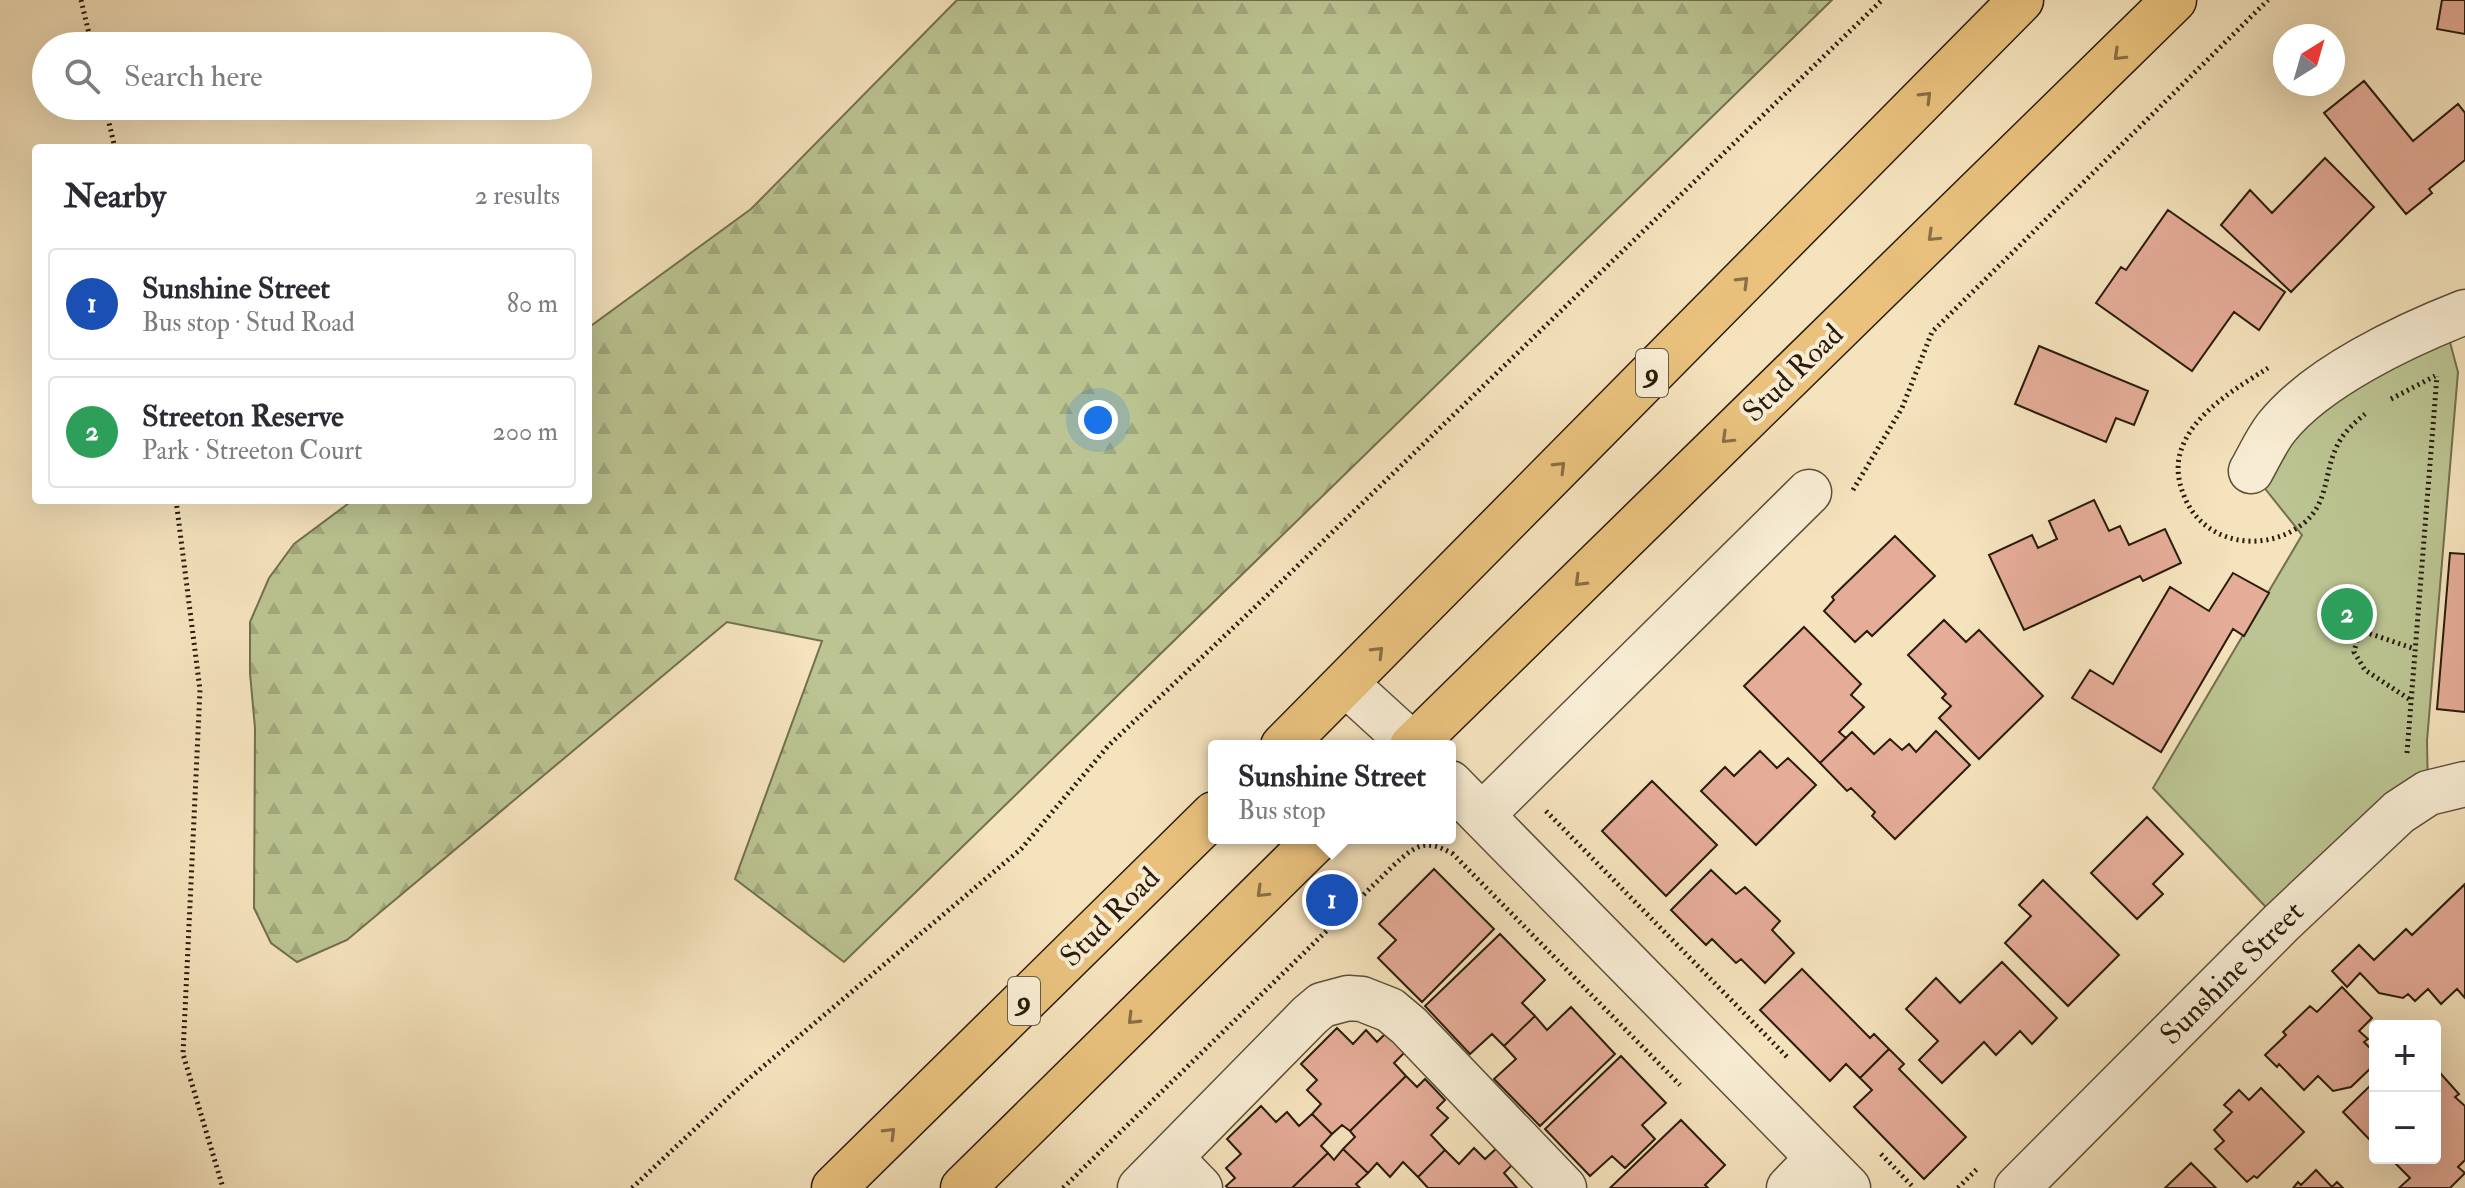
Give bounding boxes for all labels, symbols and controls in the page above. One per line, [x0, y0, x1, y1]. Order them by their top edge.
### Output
north arrow [2273, 24, 2345, 96]
search box [32, 32, 592, 120]
one-way arrow [2114, 45, 2128, 60]
icon: search [60, 54, 104, 98]
text: Search here [124, 58, 263, 95]
one-way arrow [1917, 92, 1931, 106]
text: Nearby [64, 175, 166, 218]
text: 2 results [475, 180, 560, 212]
one-way arrow [1928, 227, 1942, 242]
text: Sunshine Street [142, 270, 330, 307]
one-way arrow [1734, 277, 1748, 291]
text: 1 [87, 288, 97, 320]
text: 80 m [507, 288, 558, 320]
text: Bus stop · Stud Road [142, 307, 355, 339]
street label: Stud Road [1735, 316, 1851, 430]
road number: 9 [1636, 349, 1668, 397]
text: Streeton Reserve [142, 398, 344, 435]
your location [1078, 400, 1118, 440]
text: 2 [85, 416, 99, 448]
text: 200 m [493, 416, 558, 448]
one-way arrow [1722, 428, 1736, 443]
text: Park · Streeton Court [142, 435, 362, 467]
one-way arrow [1551, 462, 1565, 476]
one-way arrow [1575, 572, 1589, 586]
pin: 2 [2321, 584, 2373, 644]
one-way arrow [1368, 646, 1383, 661]
popup [1208, 740, 1456, 844]
text: Sunshine Street [1238, 758, 1426, 795]
text: Bus stop [1238, 795, 1326, 827]
street label: Stud Road [1052, 859, 1168, 975]
pin: 1 [1306, 870, 1358, 930]
one-way arrow [1257, 883, 1271, 898]
street label: Sunshine Street [2152, 893, 2312, 1053]
road number: 9 [1008, 977, 1040, 1025]
one-way arrow [1128, 1010, 1142, 1024]
map controls [2369, 1020, 2441, 1164]
button: + [2369, 1020, 2441, 1092]
button: − [2369, 1092, 2441, 1164]
one-way arrow [881, 1128, 895, 1142]

